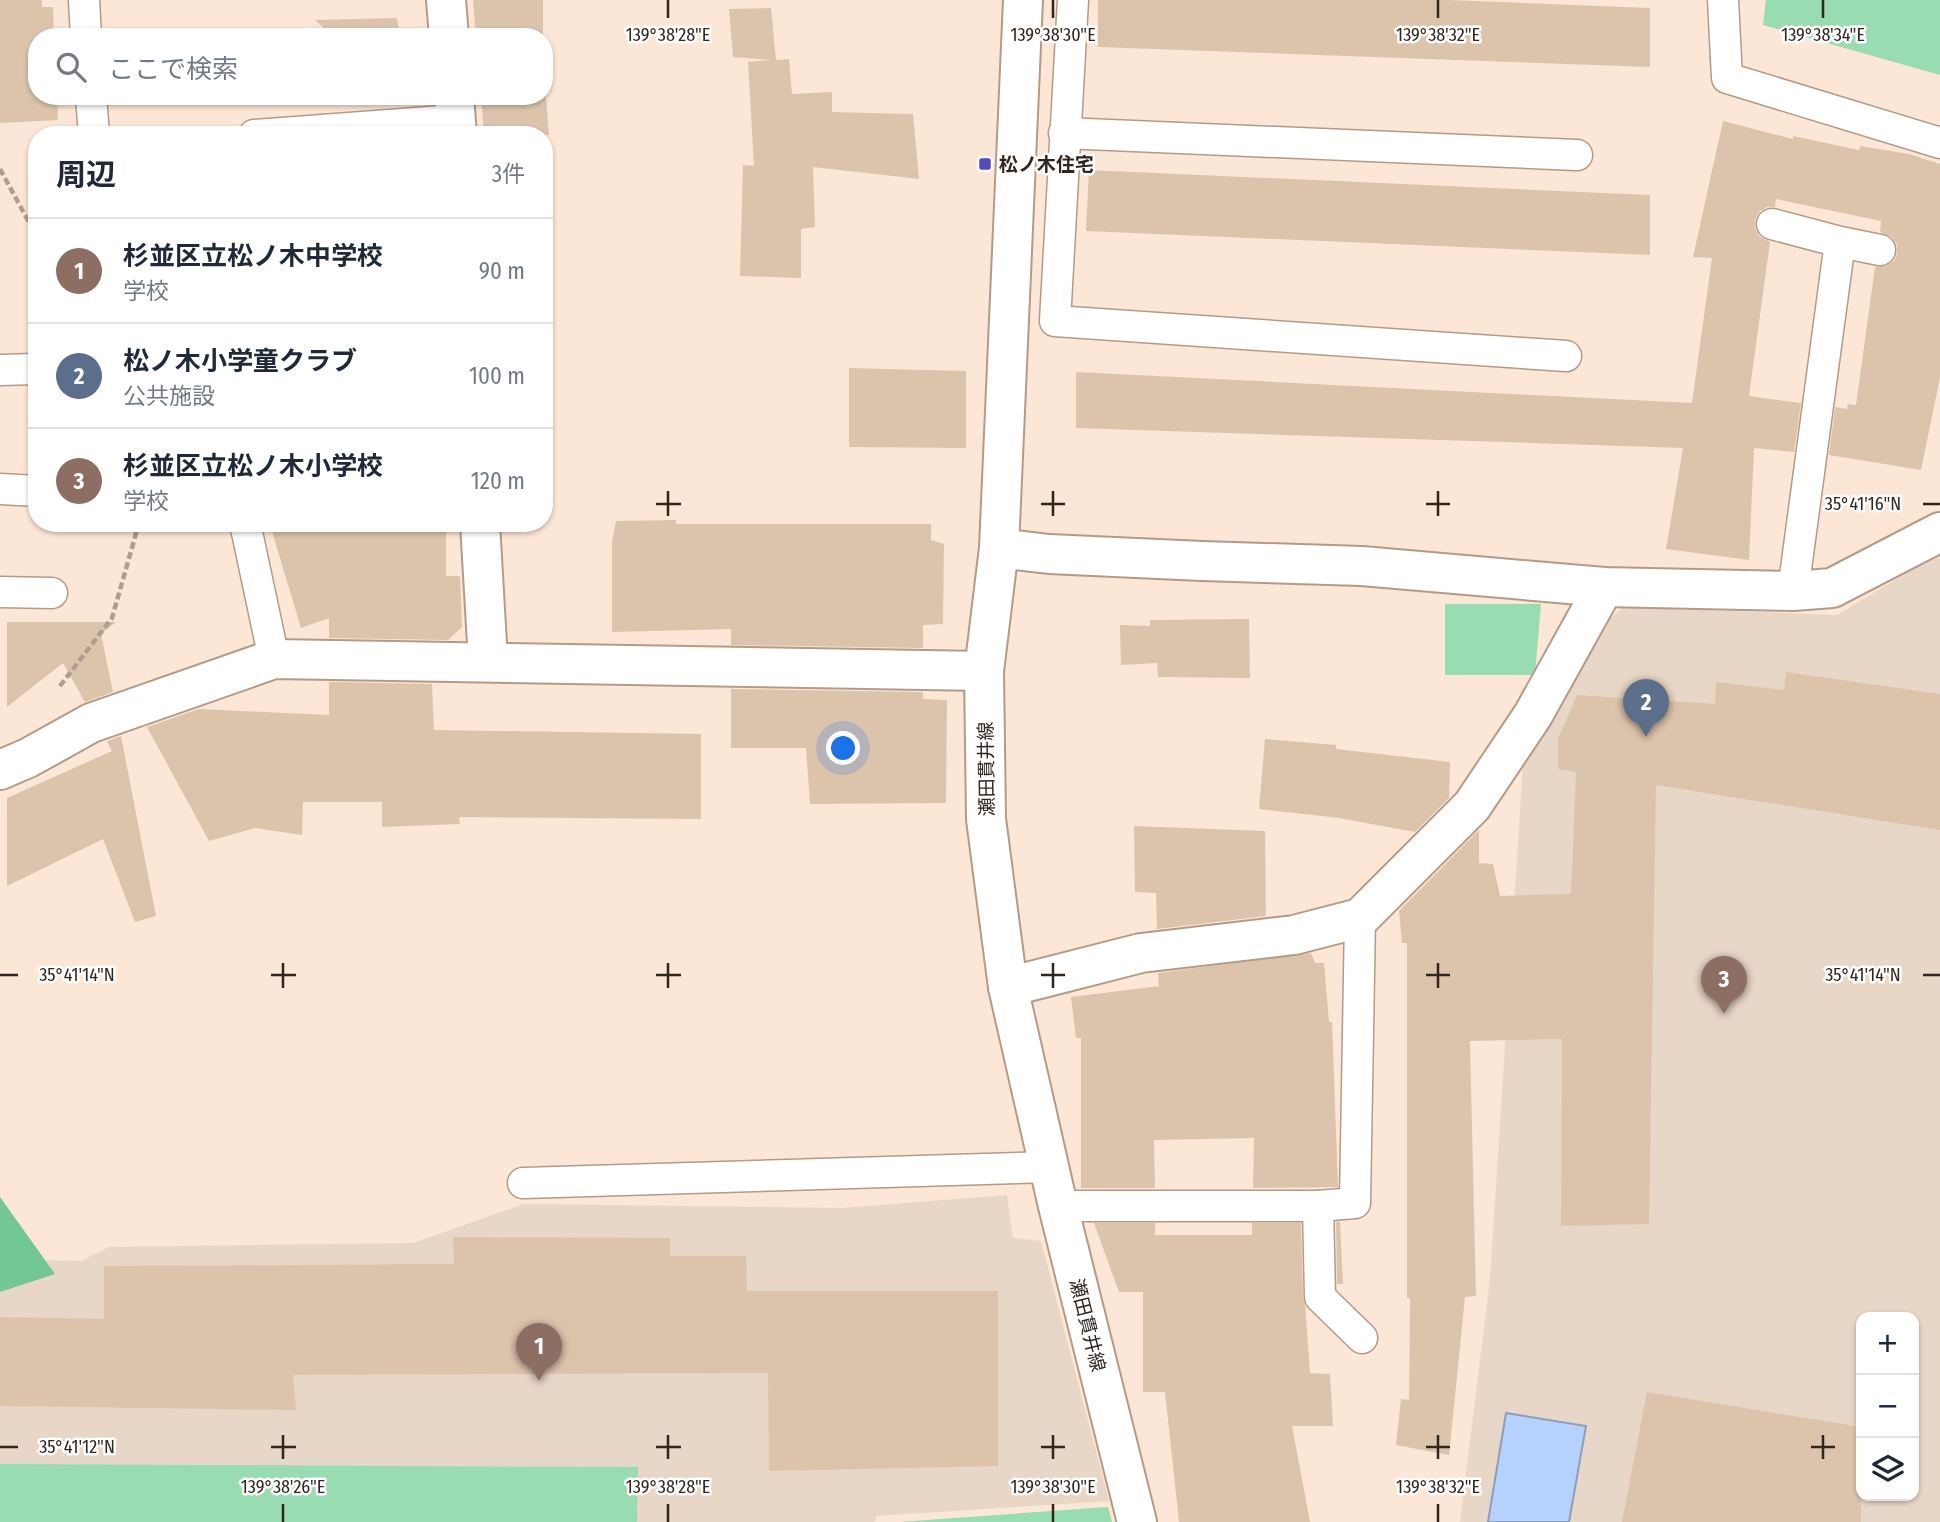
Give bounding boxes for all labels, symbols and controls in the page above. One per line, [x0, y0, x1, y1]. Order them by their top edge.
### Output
text: 139°38'28"E [626, 24, 710, 46]
text: 139°38'30"E [1010, 24, 1096, 46]
text: 139°38'32"E [1396, 24, 1480, 46]
text: 139°38'34"E [1781, 24, 1865, 46]
search box [28, 28, 553, 105]
icon: search [52, 48, 90, 86]
text: ここで検索 [108, 54, 238, 85]
place label: 松ノ木住宅 [999, 153, 1094, 176]
marker: 松ノ木住宅 [977, 156, 993, 172]
text: 周辺 [56, 157, 116, 193]
text: 3件 [492, 160, 525, 188]
text: 杉並区立松ノ木中学校 [123, 241, 383, 272]
text: 1 [74, 257, 84, 285]
text: 90 m [479, 257, 525, 285]
text: 学校 [123, 277, 169, 305]
text: 松ノ木小学童クラブ [123, 346, 357, 377]
text: 2 [74, 362, 84, 390]
text: 100 m [469, 362, 525, 390]
text: 公共施設 [123, 382, 215, 410]
text: 杉並区立松ノ木小学校 [123, 451, 383, 482]
text: 3 [74, 467, 84, 495]
text: 120 m [471, 467, 525, 495]
text: 学校 [123, 487, 169, 515]
text: 35°41'16"N [1825, 493, 1901, 515]
pin: 2 [1623, 679, 1669, 737]
street label: 瀬田貫井線 [974, 721, 999, 817]
your location [826, 731, 860, 765]
pin: 3 [1701, 956, 1747, 1014]
text: 35°41'14"N [39, 964, 115, 986]
text: 35°41'14"N [1825, 964, 1901, 986]
street label: 瀬田貫井線 [1065, 1276, 1110, 1374]
map controls [1856, 1312, 1919, 1501]
button: + [1856, 1312, 1919, 1375]
pin: 1 [516, 1323, 562, 1381]
button: − [1856, 1375, 1919, 1438]
text: 35°41'12"N [39, 1436, 115, 1458]
button: layers [1856, 1438, 1919, 1501]
text: 139°38'26"E [241, 1476, 325, 1498]
text: 139°38'28"E [626, 1476, 710, 1498]
text: 139°38'30"E [1010, 1476, 1096, 1498]
text: 139°38'32"E [1396, 1476, 1480, 1498]

